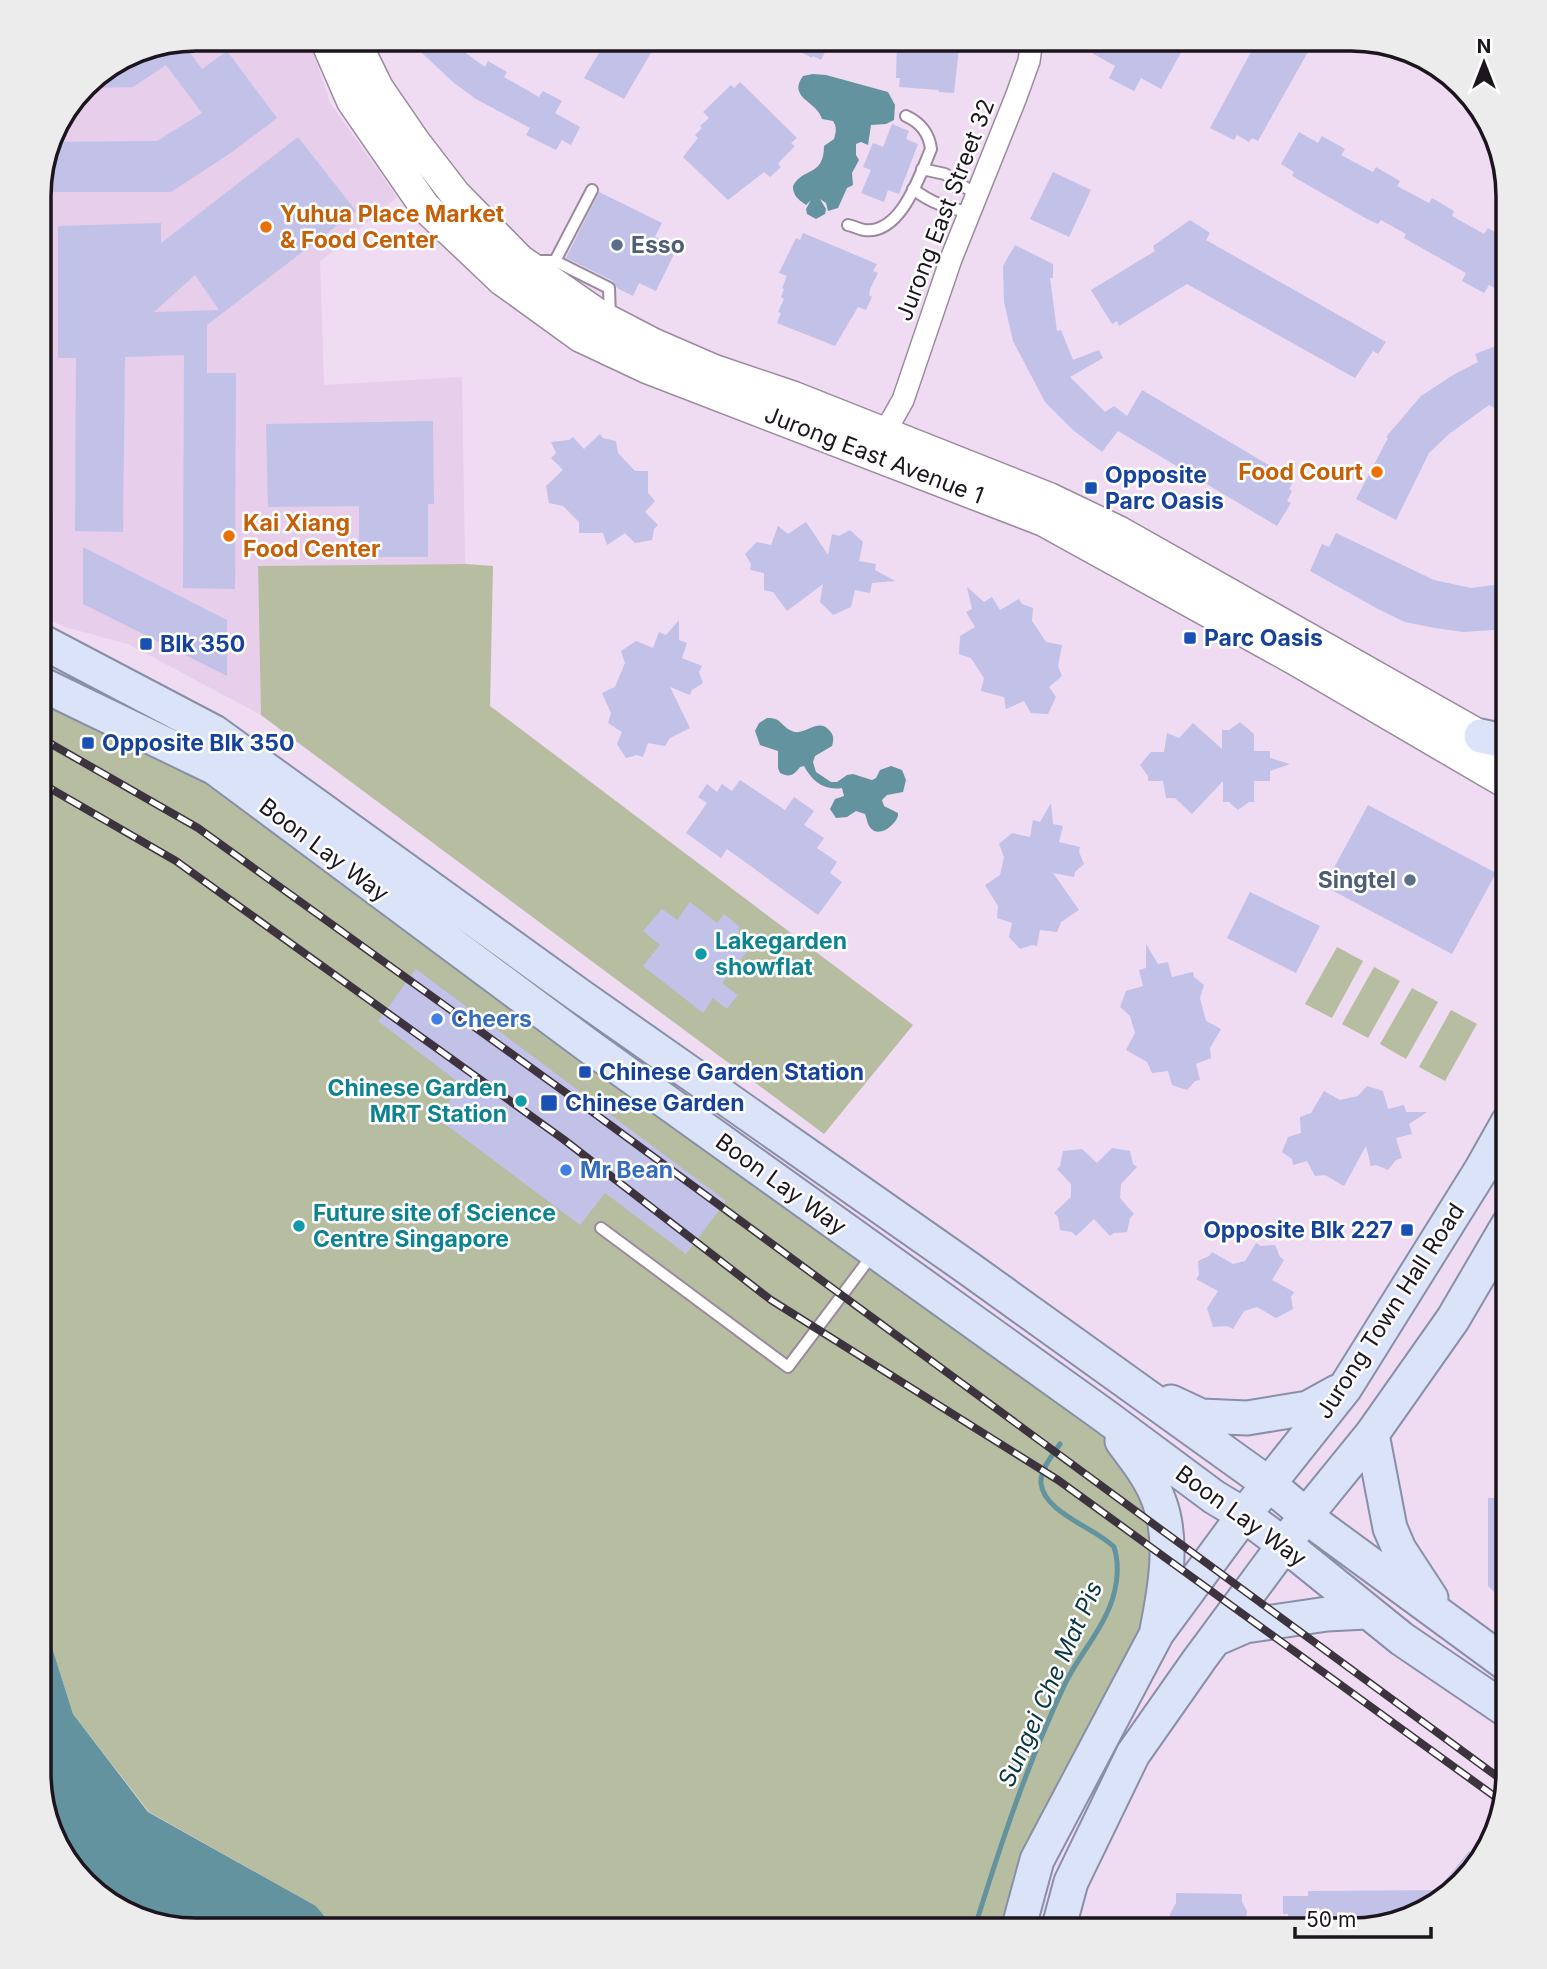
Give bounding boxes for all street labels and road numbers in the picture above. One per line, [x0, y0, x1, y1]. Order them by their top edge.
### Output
street label: Jurong East Street 32 [890, 95, 1000, 325]
street label: Jurong East Avenue 1 [760, 400, 988, 510]
street label: Boon Lay Way [254, 792, 394, 908]
street label: Boon Lay Way [710, 1127, 852, 1241]
street label: Jurong Town Hall Road [1310, 1198, 1470, 1424]
street label: Boon Lay Way [1170, 1459, 1312, 1573]

